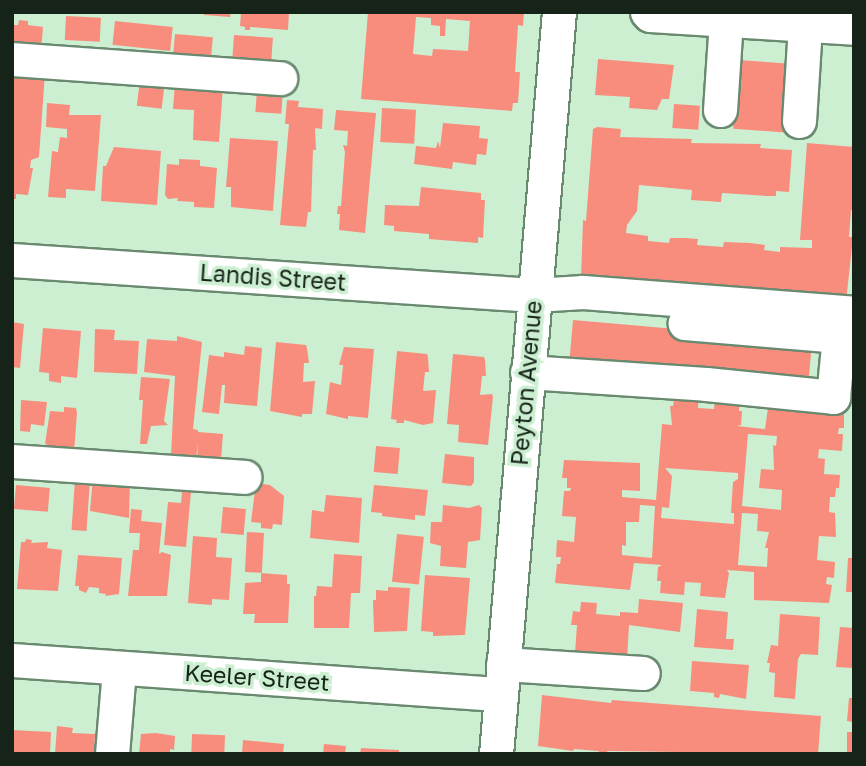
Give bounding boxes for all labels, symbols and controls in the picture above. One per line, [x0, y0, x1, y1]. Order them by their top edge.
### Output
street label: Landis Street [199, 258, 347, 296]
street label: Peyton Avenue [505, 299, 547, 467]
street label: Keeler Street [184, 658, 330, 696]

